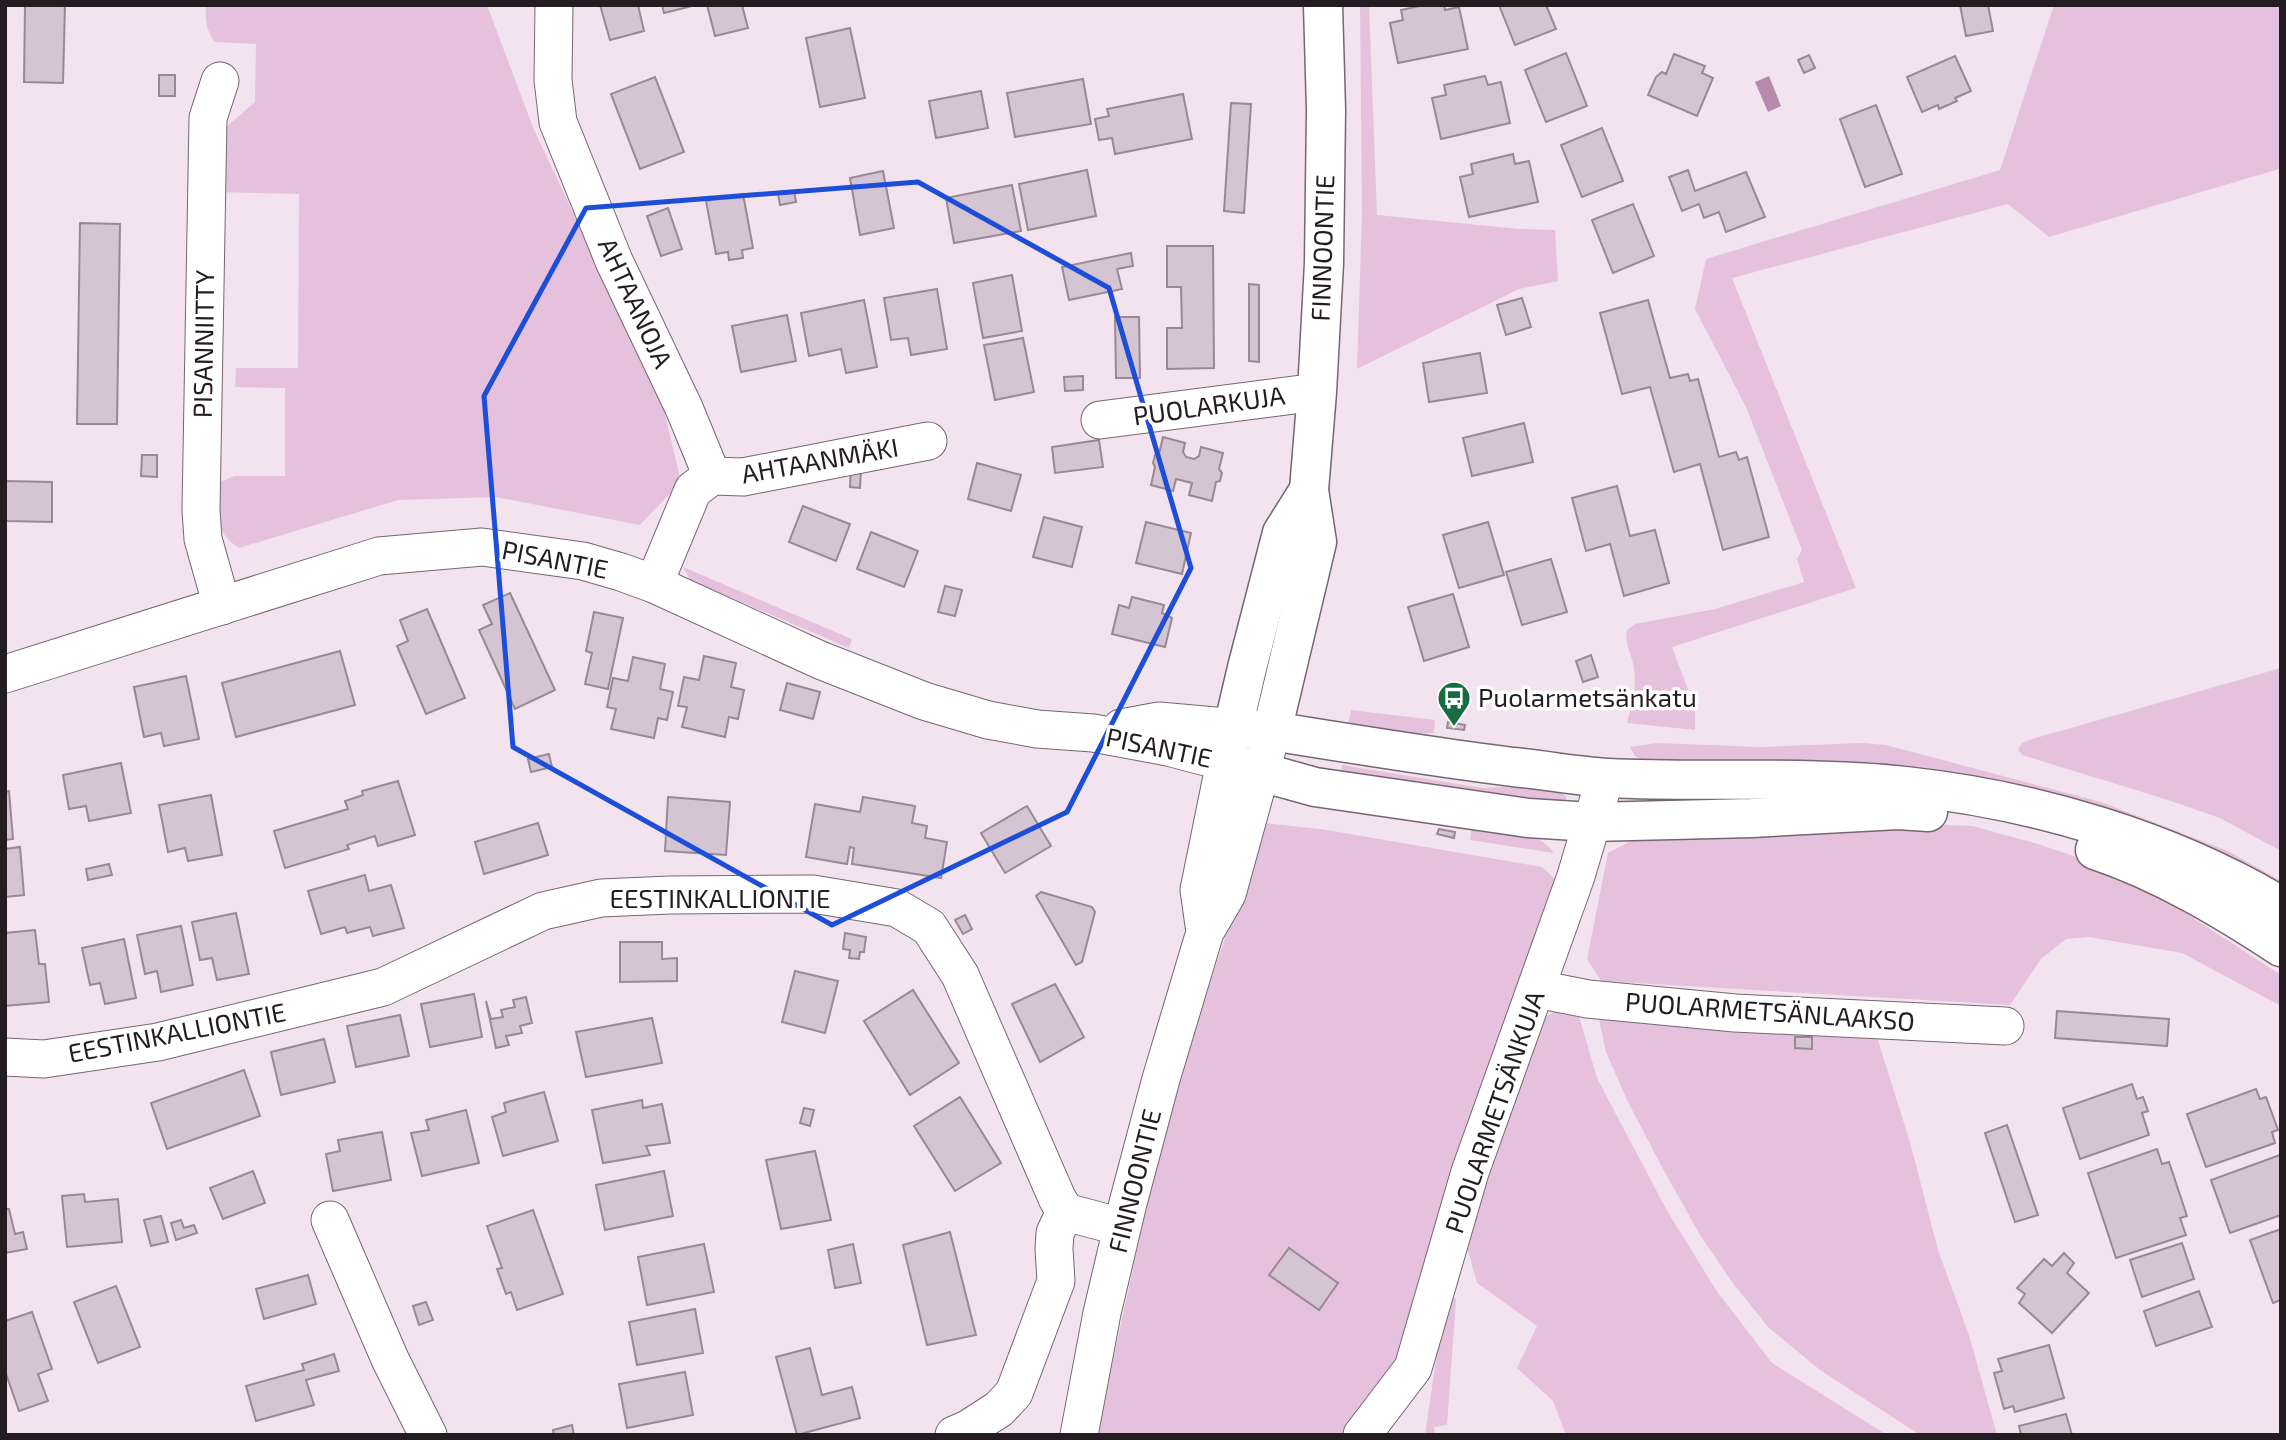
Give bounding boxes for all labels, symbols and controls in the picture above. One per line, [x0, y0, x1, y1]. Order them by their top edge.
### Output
street label: FINNOONTIE [1303, 174, 1340, 322]
street label: AHTAANOJA [593, 233, 680, 372]
street label: PISANNIITTY [186, 269, 219, 418]
street label: PUOLARKUJA [1131, 379, 1287, 431]
street label: AHTAANMÄKI [739, 430, 901, 489]
street label: PISANTIE [499, 533, 611, 584]
bus stop icon: Puolarmetsänkatu [1435, 679, 1473, 728]
place label: Puolarmetsänkatu [1478, 681, 1697, 712]
street label: PISANTIE [1103, 720, 1215, 773]
street label: EESTINKALLIONTIE [609, 882, 831, 913]
street label: PUOLARMETSÄNLAAKSO [1624, 985, 1916, 1036]
street label: PUOLARMETSÄNKUJA [1438, 986, 1550, 1237]
street label: EESTINKALLIONTIE [65, 995, 288, 1068]
street label: FINNOONTIE [1101, 1106, 1166, 1256]

